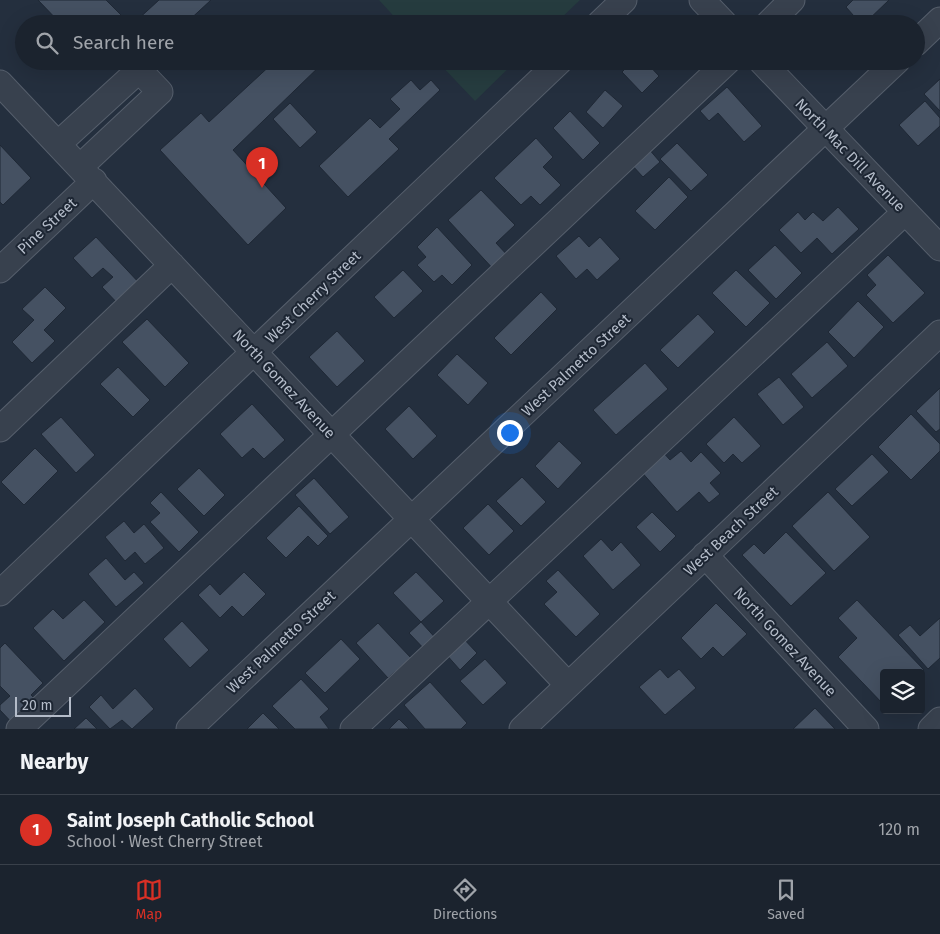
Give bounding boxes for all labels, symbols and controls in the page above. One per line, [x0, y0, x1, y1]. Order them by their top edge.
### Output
search box [15, 15, 925, 70]
icon: search [33, 29, 61, 57]
text: Search here [73, 31, 174, 54]
street label: North Mac Dill Avenue [791, 95, 909, 215]
pin: 1 [246, 147, 278, 188]
street label: Pine Street [14, 194, 81, 258]
street label: West Cherry Street [262, 246, 365, 347]
street label: West Palmetto Street [518, 310, 635, 420]
street label: North Gomez Avenue [229, 326, 339, 442]
your location [497, 420, 523, 446]
street label: West Beach Street [680, 482, 782, 579]
street label: North Gomez Avenue [730, 584, 840, 700]
street label: West Palmetto Street [223, 587, 340, 697]
map controls [880, 669, 925, 714]
button: layers [880, 669, 925, 714]
scale bar [15, 694, 71, 717]
text: 20 m [22, 697, 52, 714]
text: Nearby [20, 749, 88, 775]
text: Saint Joseph Catholic School [67, 809, 314, 832]
text: 1 [32, 820, 40, 839]
text: 120 m [878, 820, 920, 839]
text: School · West Cherry Street [67, 832, 262, 851]
tab: Map [135, 876, 163, 923]
tab: Directions [433, 876, 497, 923]
tab: Saved [767, 876, 805, 923]

